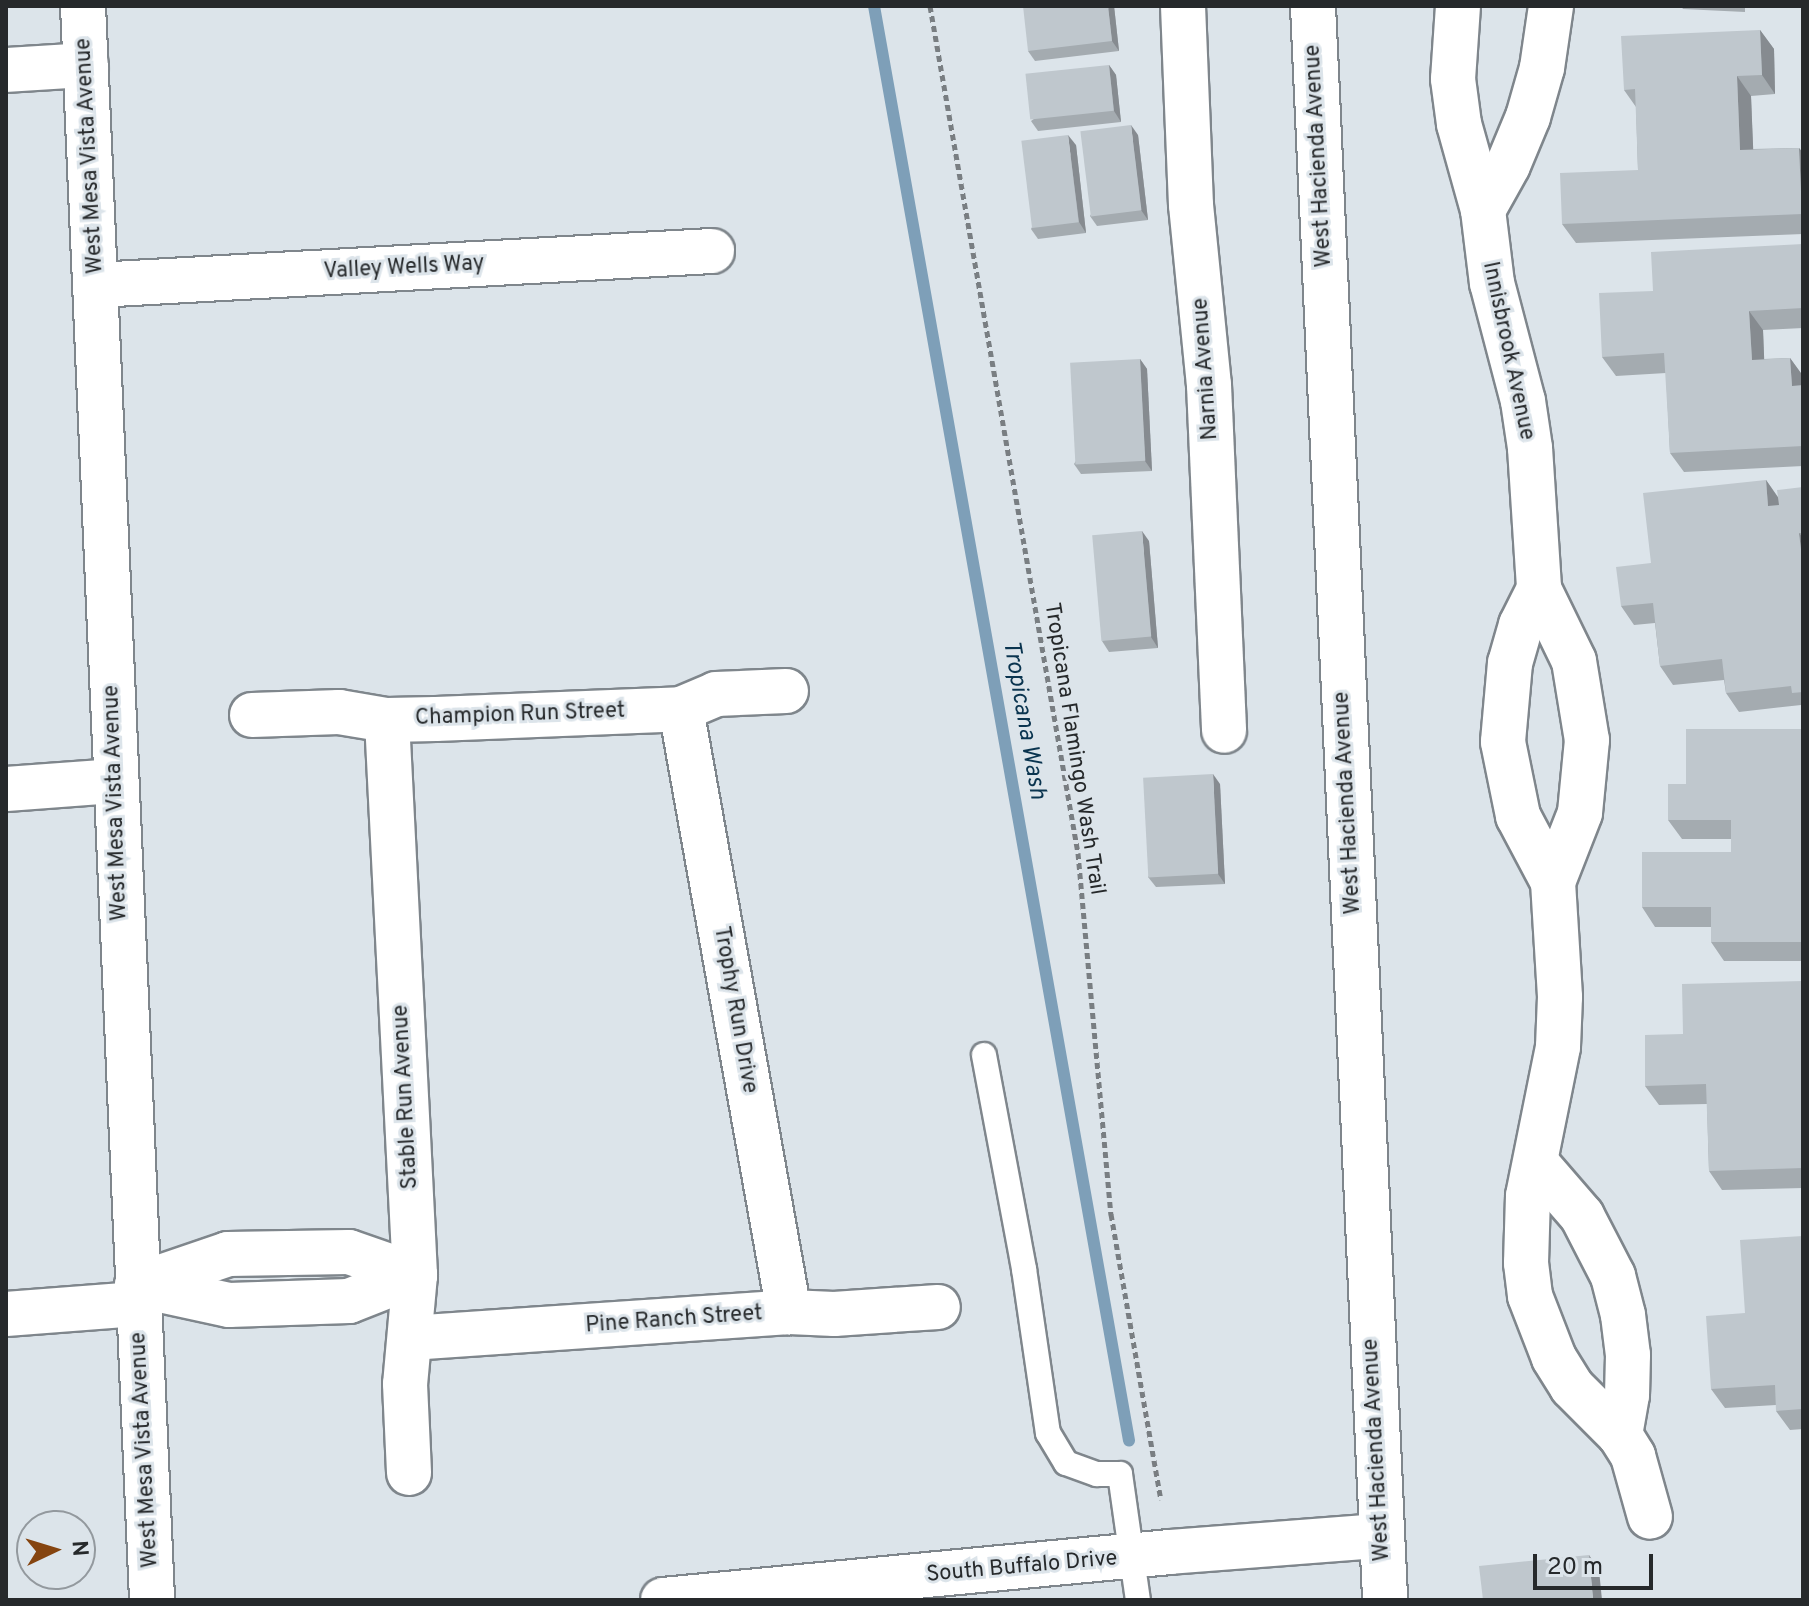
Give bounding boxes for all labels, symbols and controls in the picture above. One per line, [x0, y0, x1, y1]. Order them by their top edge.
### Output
street label: West Mesa Vista Avenue [71, 37, 109, 275]
street label: West Hacienda Avenue [1300, 44, 1338, 268]
street label: Valley Wells Way [322, 251, 486, 285]
street label: Innisbrook Avenue [1476, 259, 1540, 443]
street label: Narnia Avenue [1188, 297, 1224, 441]
street label: Tropicana Flamingo Wash Trail [1038, 600, 1110, 898]
water label: Tropicana Wash [995, 638, 1051, 802]
street label: West Mesa Vista Avenue [99, 684, 133, 922]
street label: West Hacienda Avenue [1329, 691, 1367, 915]
street label: Champion Run Street [414, 698, 626, 732]
street label: Trophy Run Drive [707, 924, 763, 1096]
street label: Stable Run Avenue [388, 1004, 424, 1190]
street label: Pine Ranch Street [585, 1301, 763, 1339]
street label: West Mesa Vista Avenue [126, 1331, 164, 1569]
street label: West Hacienda Avenue [1358, 1338, 1396, 1562]
north arrow [16, 1510, 96, 1590]
scale bar [1537, 1538, 1657, 1588]
text: N [64, 1540, 92, 1557]
street label: South Buffalo Drive [926, 1546, 1118, 1588]
text: 20 m [1547, 1553, 1603, 1583]

